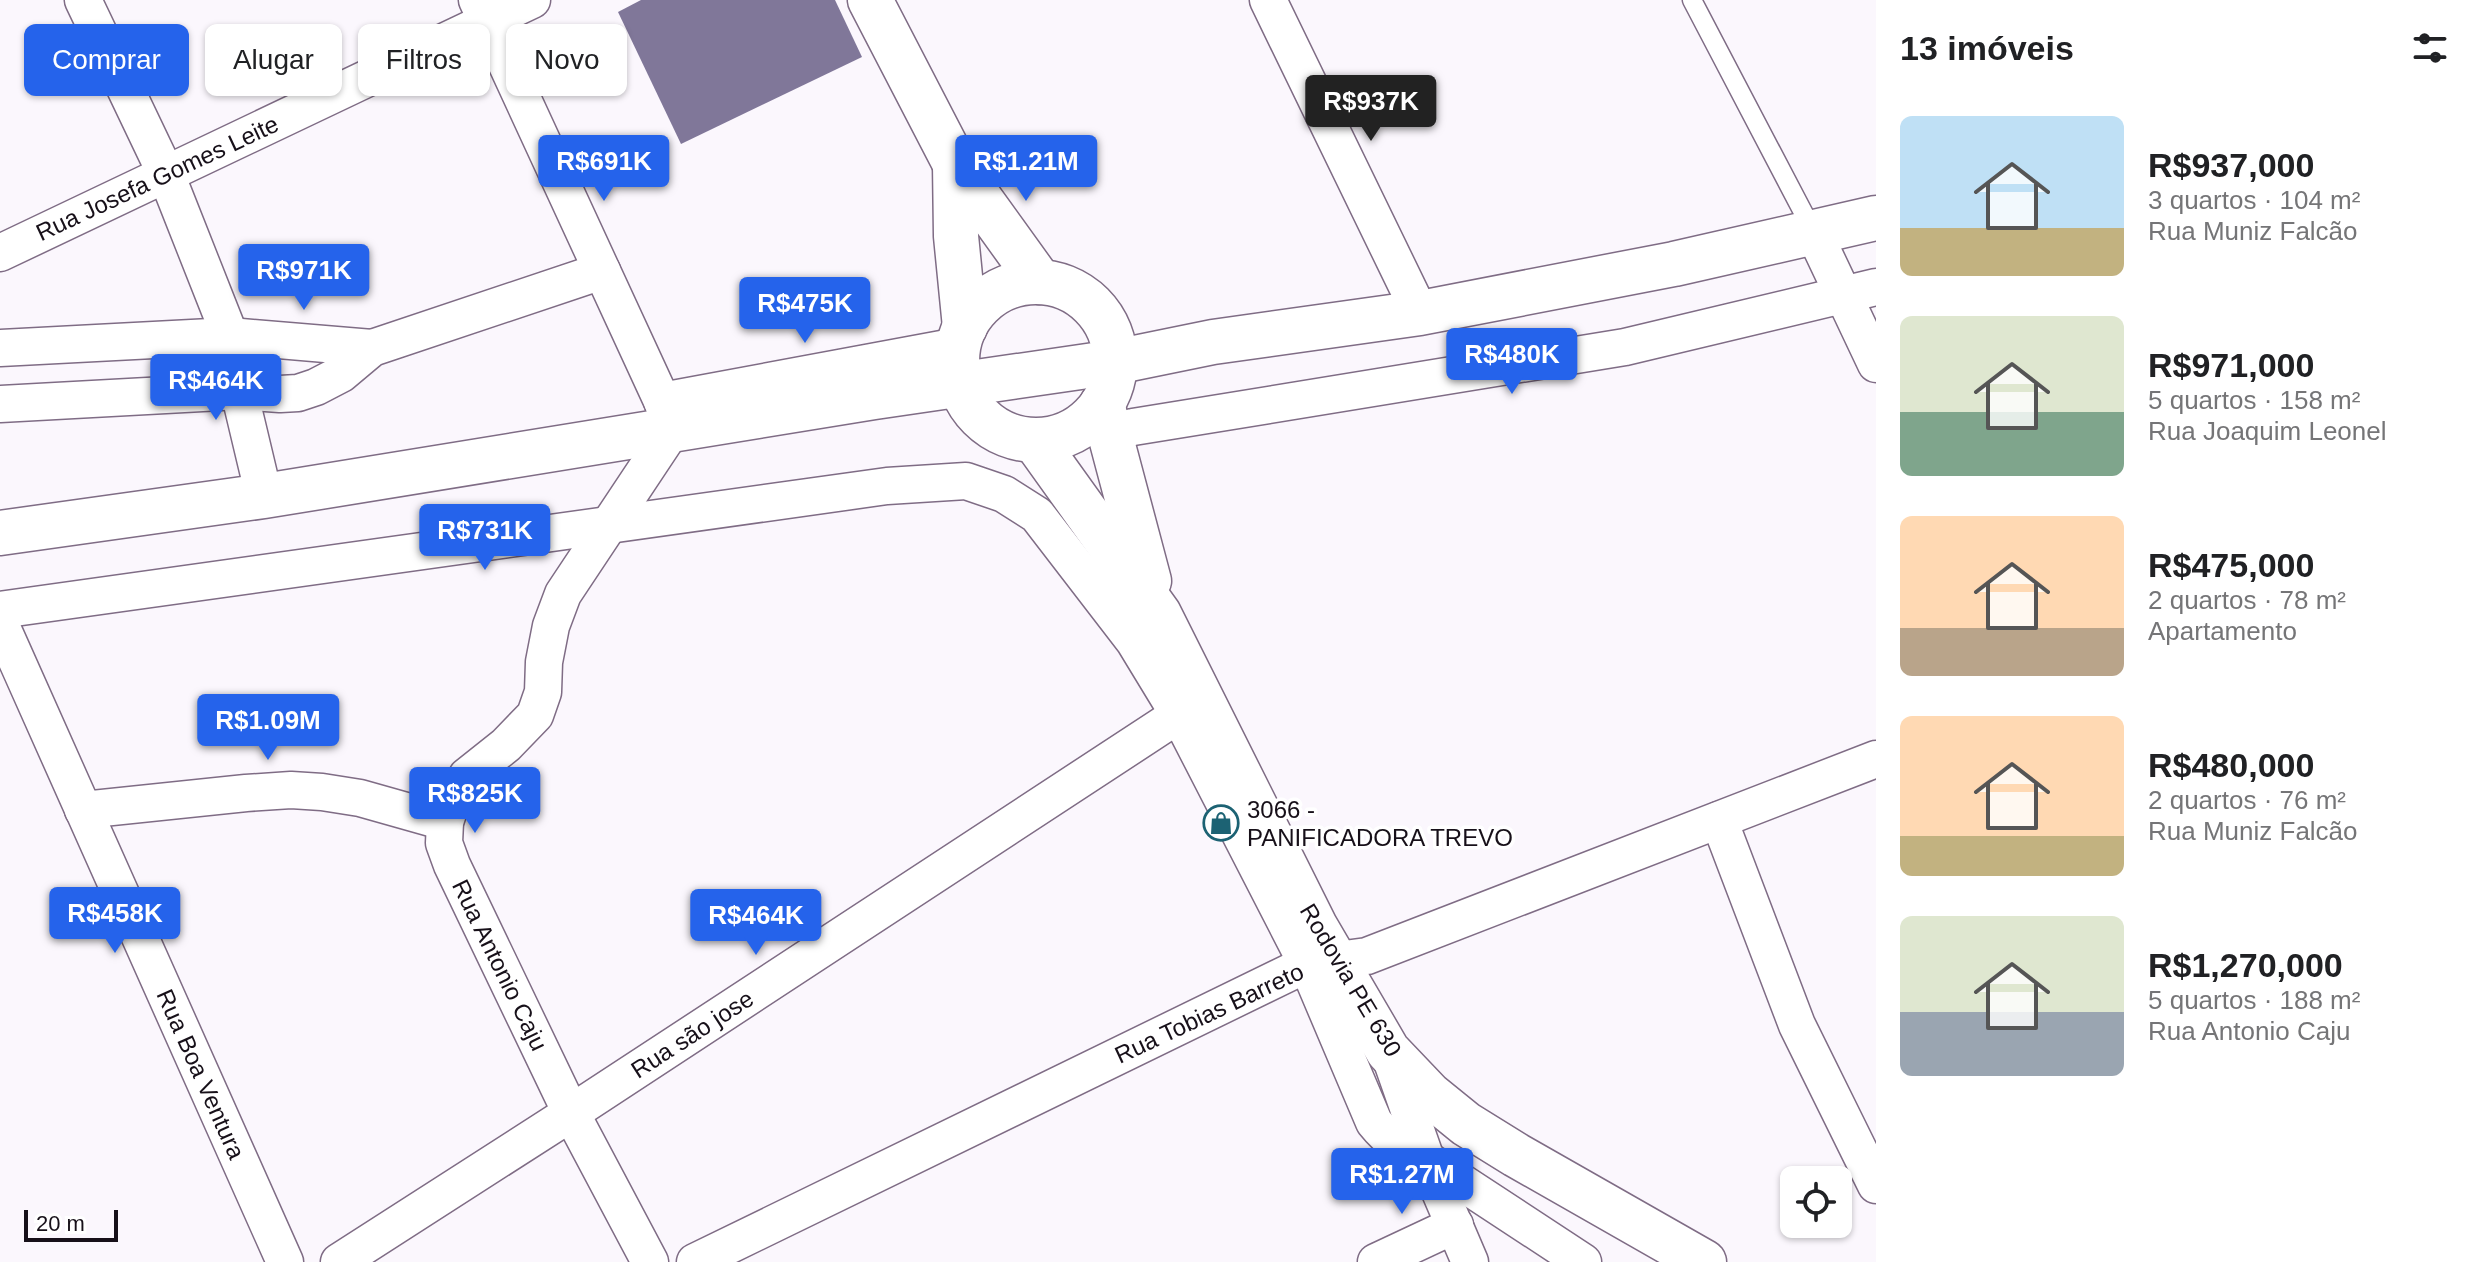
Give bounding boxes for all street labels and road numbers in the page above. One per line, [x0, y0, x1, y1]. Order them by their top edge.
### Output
street label: Rua Josefa Gomes Leite [32, 110, 282, 246]
street label: Rua Antonio Caju [447, 875, 553, 1055]
street label: Rodovia PE 630 [1295, 899, 1407, 1061]
street label: Rua Tobias Barreto [1110, 957, 1308, 1069]
street label: Rua Boa Ventura [151, 985, 251, 1164]
street label: Rua são jose [626, 985, 758, 1083]

